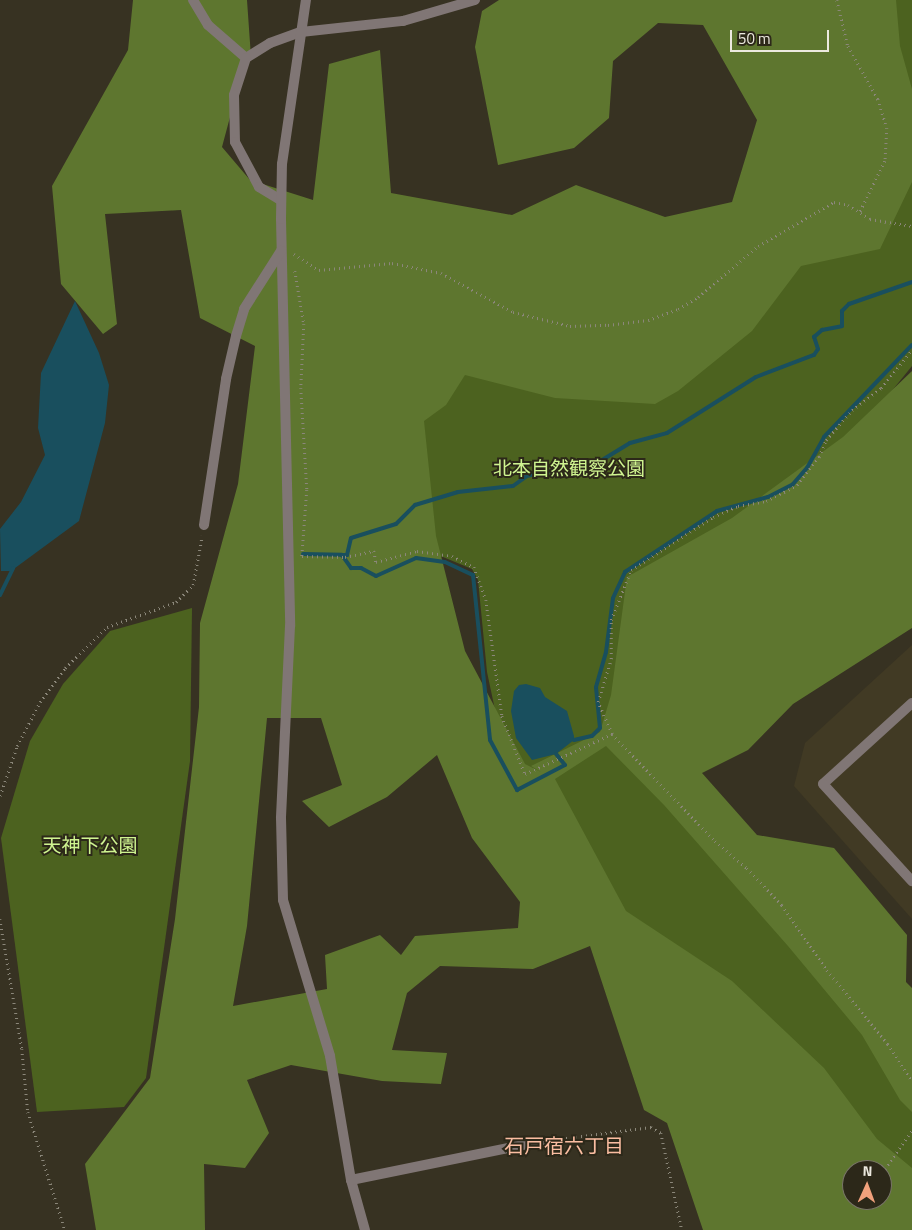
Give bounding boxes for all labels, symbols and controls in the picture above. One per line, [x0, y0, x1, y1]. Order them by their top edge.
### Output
scale bar [732, 20, 831, 52]
text: 50 m [738, 27, 771, 50]
park label: 北本自然観察公園 [493, 457, 645, 479]
park label: 天神下公園 [43, 834, 137, 856]
district label: 石戸宿六丁目 [504, 1133, 624, 1157]
north arrow [842, 1160, 892, 1210]
text: N [862, 1160, 873, 1181]

